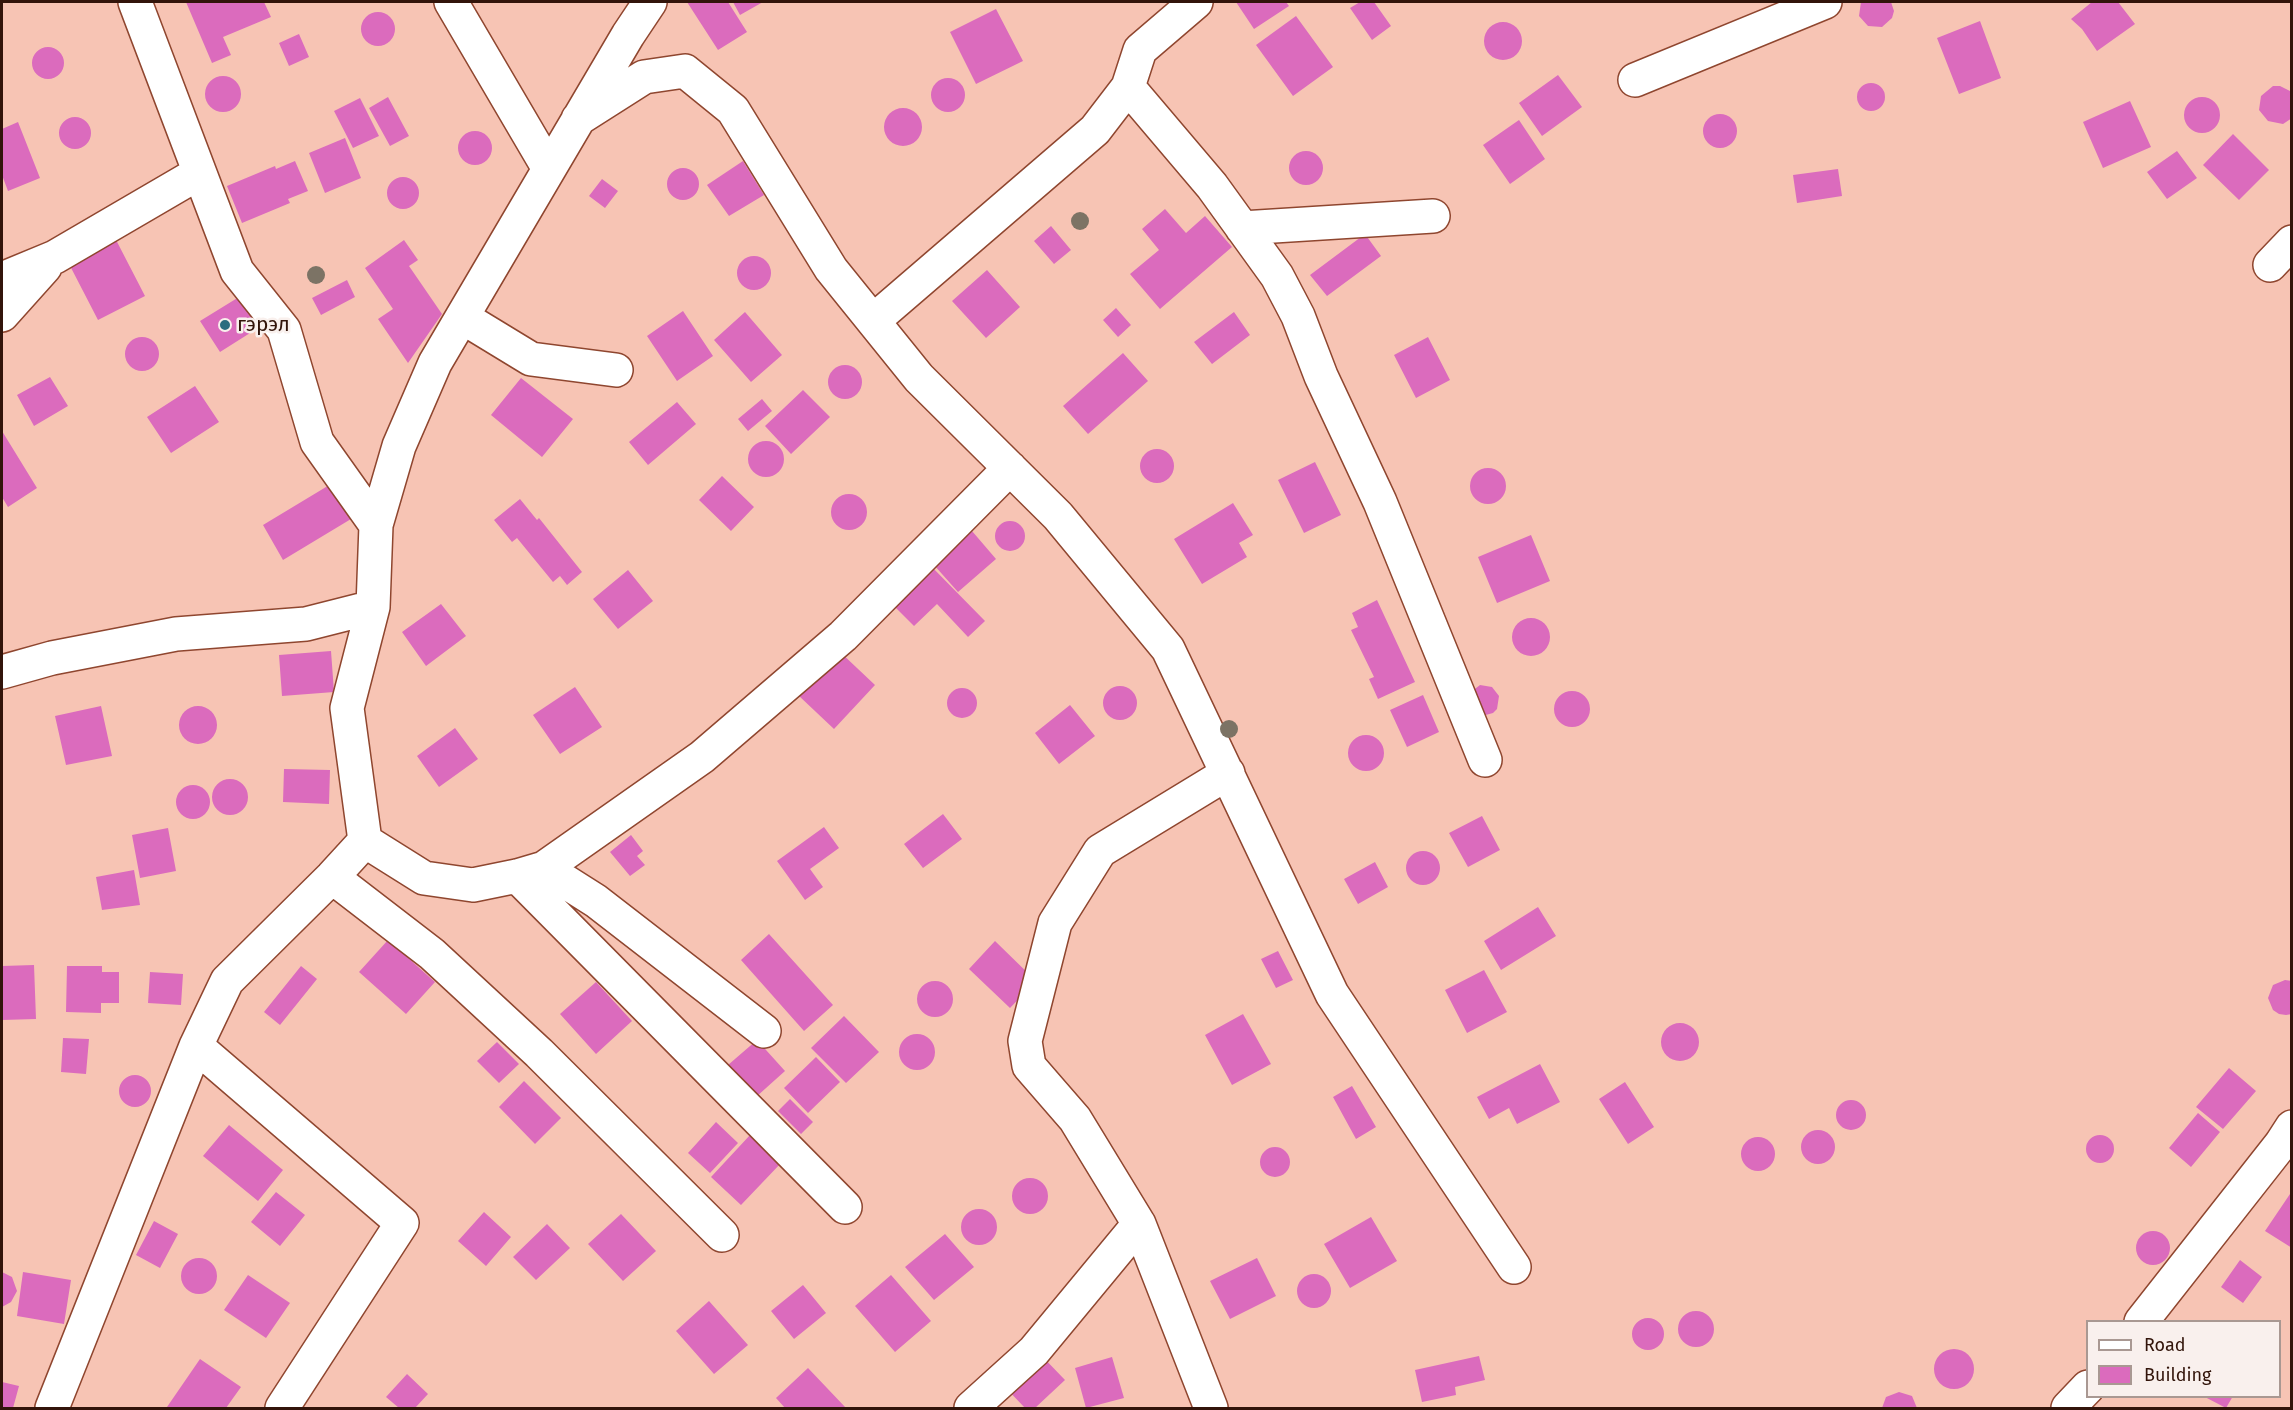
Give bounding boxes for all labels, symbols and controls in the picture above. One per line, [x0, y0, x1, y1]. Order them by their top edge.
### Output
place label: гэрэл [237, 312, 290, 338]
marker: гэрэл [218, 318, 232, 332]
legend [2086, 1320, 2281, 1398]
text: Road [2144, 1334, 2186, 1356]
text: Building [2144, 1364, 2211, 1386]

